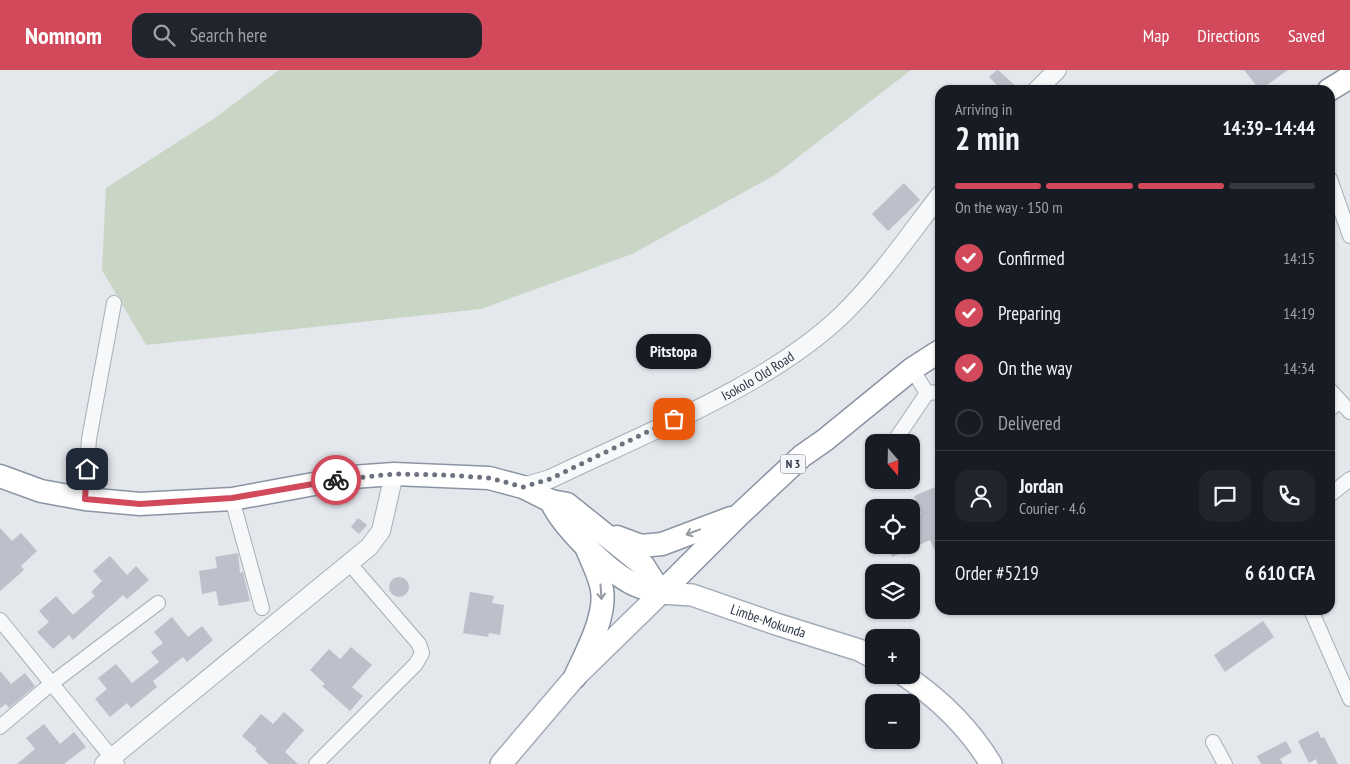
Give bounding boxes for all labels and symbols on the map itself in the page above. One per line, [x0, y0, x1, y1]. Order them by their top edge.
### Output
callout: Pitstopa [636, 334, 712, 369]
street label: Isokolo Old Road [718, 347, 797, 405]
pin [653, 398, 695, 440]
north arrow [865, 434, 920, 489]
pin [66, 448, 108, 490]
road number: N 3 [780, 454, 806, 474]
courier [311, 455, 361, 505]
one-way arrow [686, 528, 702, 537]
one-way arrow [597, 583, 606, 599]
street label: Limbe-Mokunda [728, 600, 808, 642]

